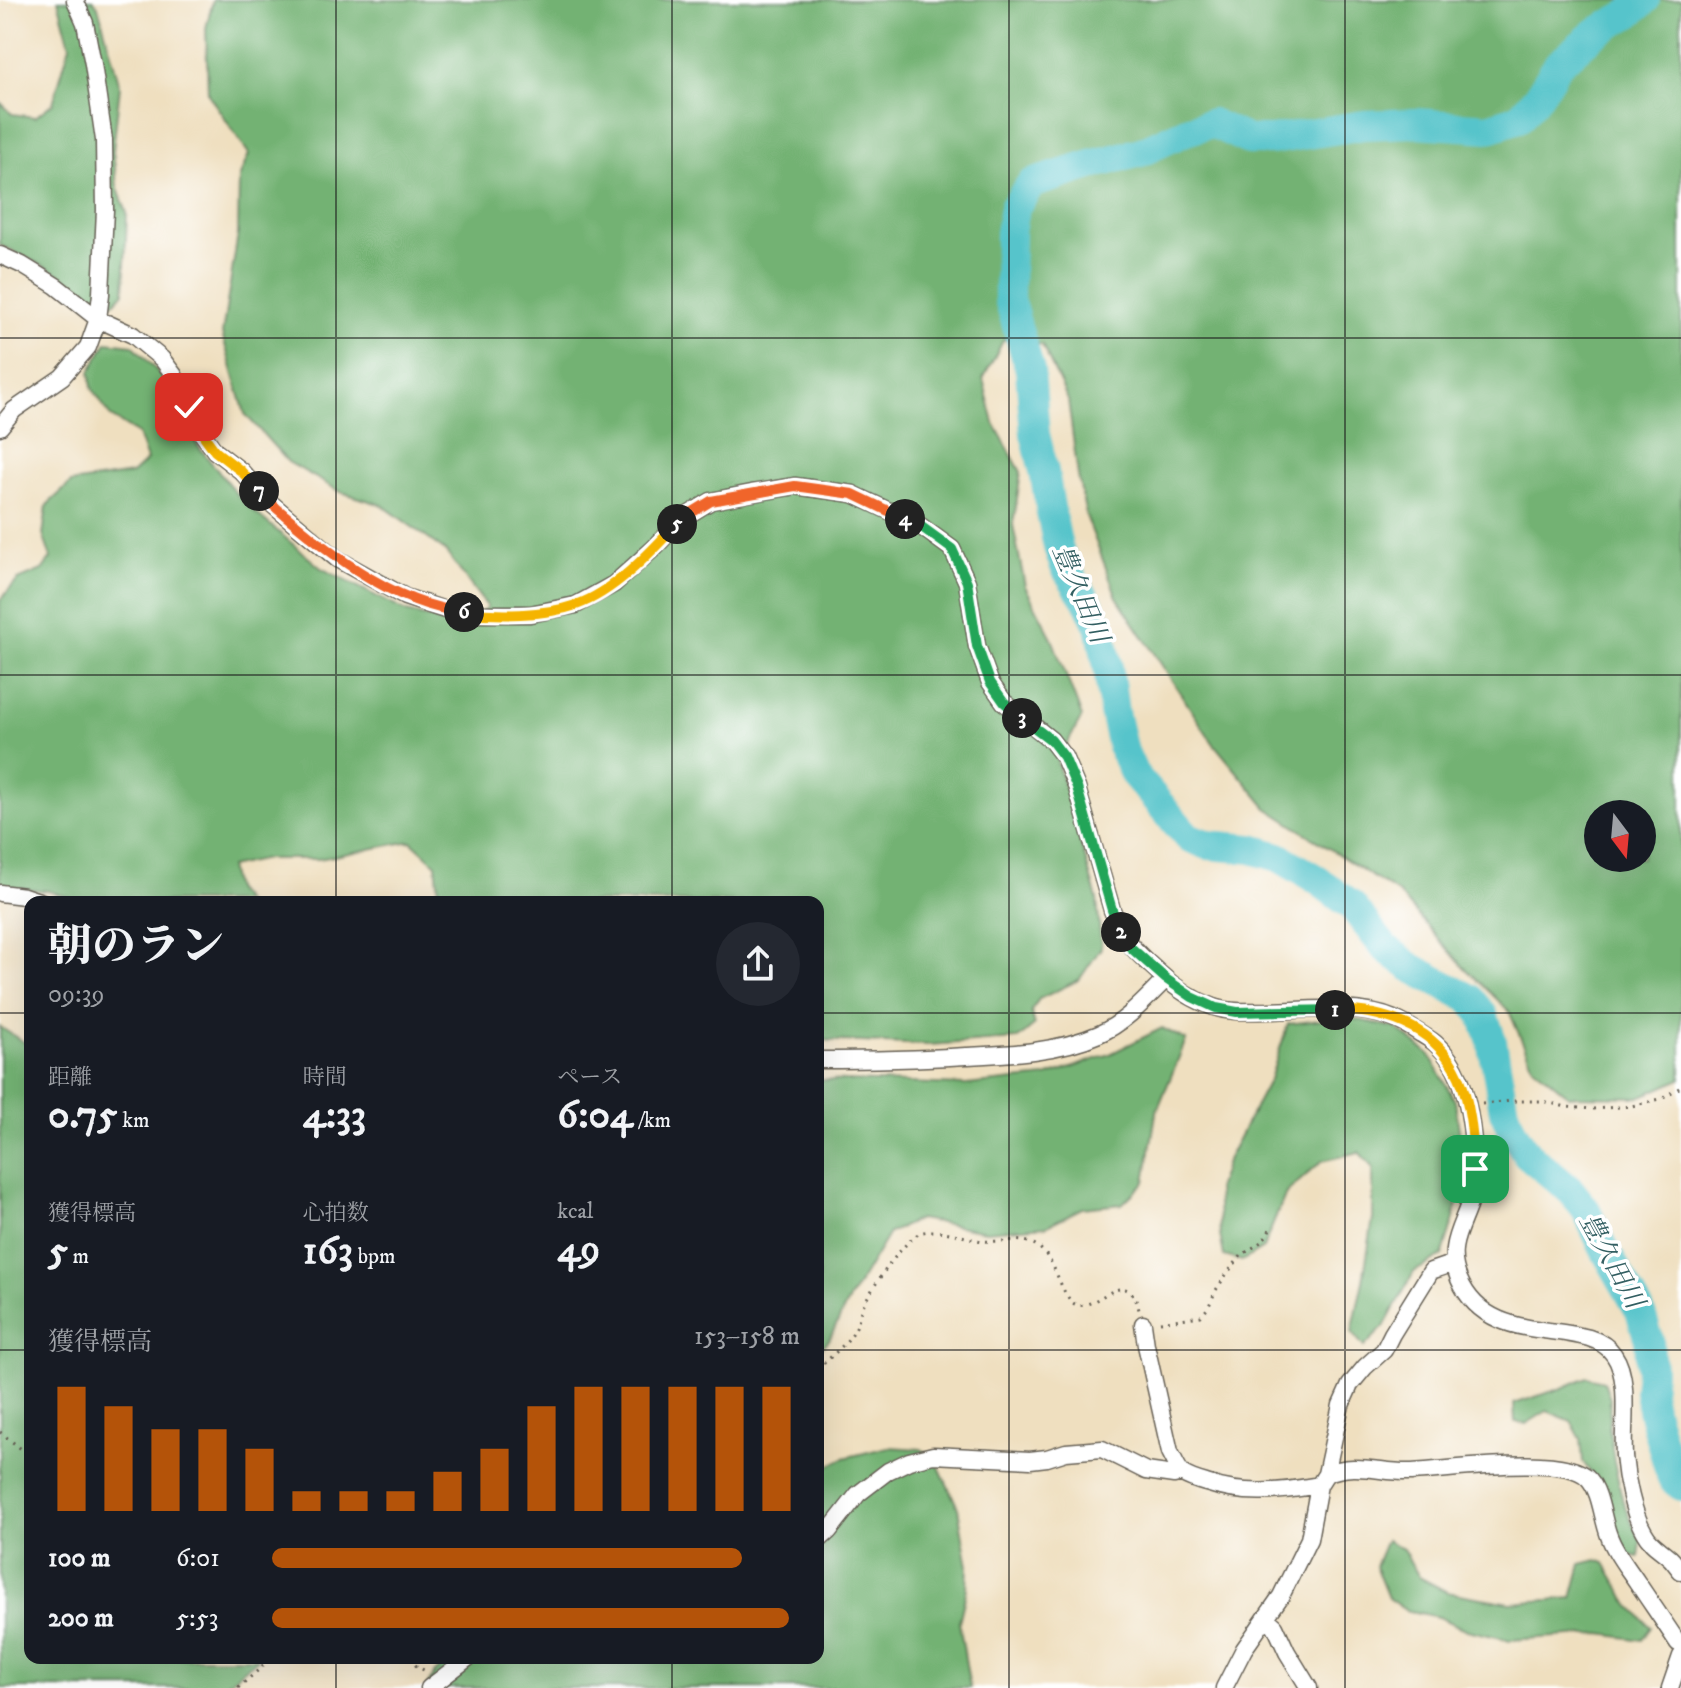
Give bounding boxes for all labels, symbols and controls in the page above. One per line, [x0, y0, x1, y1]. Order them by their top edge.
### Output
pin [155, 373, 223, 441]
icon: check [167, 385, 211, 429]
pin: 7 [239, 471, 279, 511]
text: 7 [253, 477, 265, 504]
pin: 4 [885, 499, 925, 539]
pin: 5 [657, 504, 697, 544]
text: 4 [899, 505, 911, 532]
text: 5 [672, 510, 682, 537]
water label: 豊久田川 [1044, 540, 1117, 651]
pin: 6 [444, 592, 484, 632]
text: 6 [458, 598, 470, 625]
pin: 3 [1002, 698, 1042, 738]
text: 3 [1018, 704, 1026, 731]
north arrow [1584, 800, 1656, 872]
map controls [1584, 800, 1656, 872]
pin: 2 [1101, 912, 1141, 952]
text: 2 [1116, 918, 1126, 945]
text: 朝のラン [48, 920, 224, 975]
button: share [716, 922, 800, 1006]
text: 09:39 [48, 978, 104, 1011]
pin: 1 [1315, 990, 1355, 1030]
text: 1 [1331, 996, 1339, 1023]
text: 距離 [48, 1064, 92, 1091]
text: 時間 [303, 1064, 347, 1091]
text: ペース [557, 1064, 622, 1091]
text: 0.75 [48, 1091, 117, 1141]
text: 4:33 [303, 1091, 366, 1141]
text: 6:04 [557, 1091, 633, 1141]
text: km [117, 1107, 150, 1134]
text: /km [633, 1107, 671, 1134]
pin [1441, 1135, 1509, 1203]
icon: arrive [1453, 1147, 1497, 1191]
text: kcal [557, 1198, 593, 1225]
text: 獲得標高 [48, 1200, 136, 1227]
text: 心拍数 [303, 1200, 369, 1227]
water label: 豊久田川 [1571, 1208, 1652, 1317]
text: 49 [557, 1225, 600, 1275]
text: 5 [48, 1227, 68, 1277]
text: 163 [303, 1227, 353, 1277]
text: m [68, 1243, 89, 1270]
text: bpm [353, 1243, 396, 1270]
text: 153–158 m [694, 1320, 800, 1353]
text: 獲得標高 [48, 1326, 152, 1359]
text: 100 m [48, 1542, 111, 1575]
text: 6:01 [176, 1542, 220, 1575]
text: 200 m [48, 1602, 114, 1635]
text: 5:53 [176, 1602, 218, 1635]

